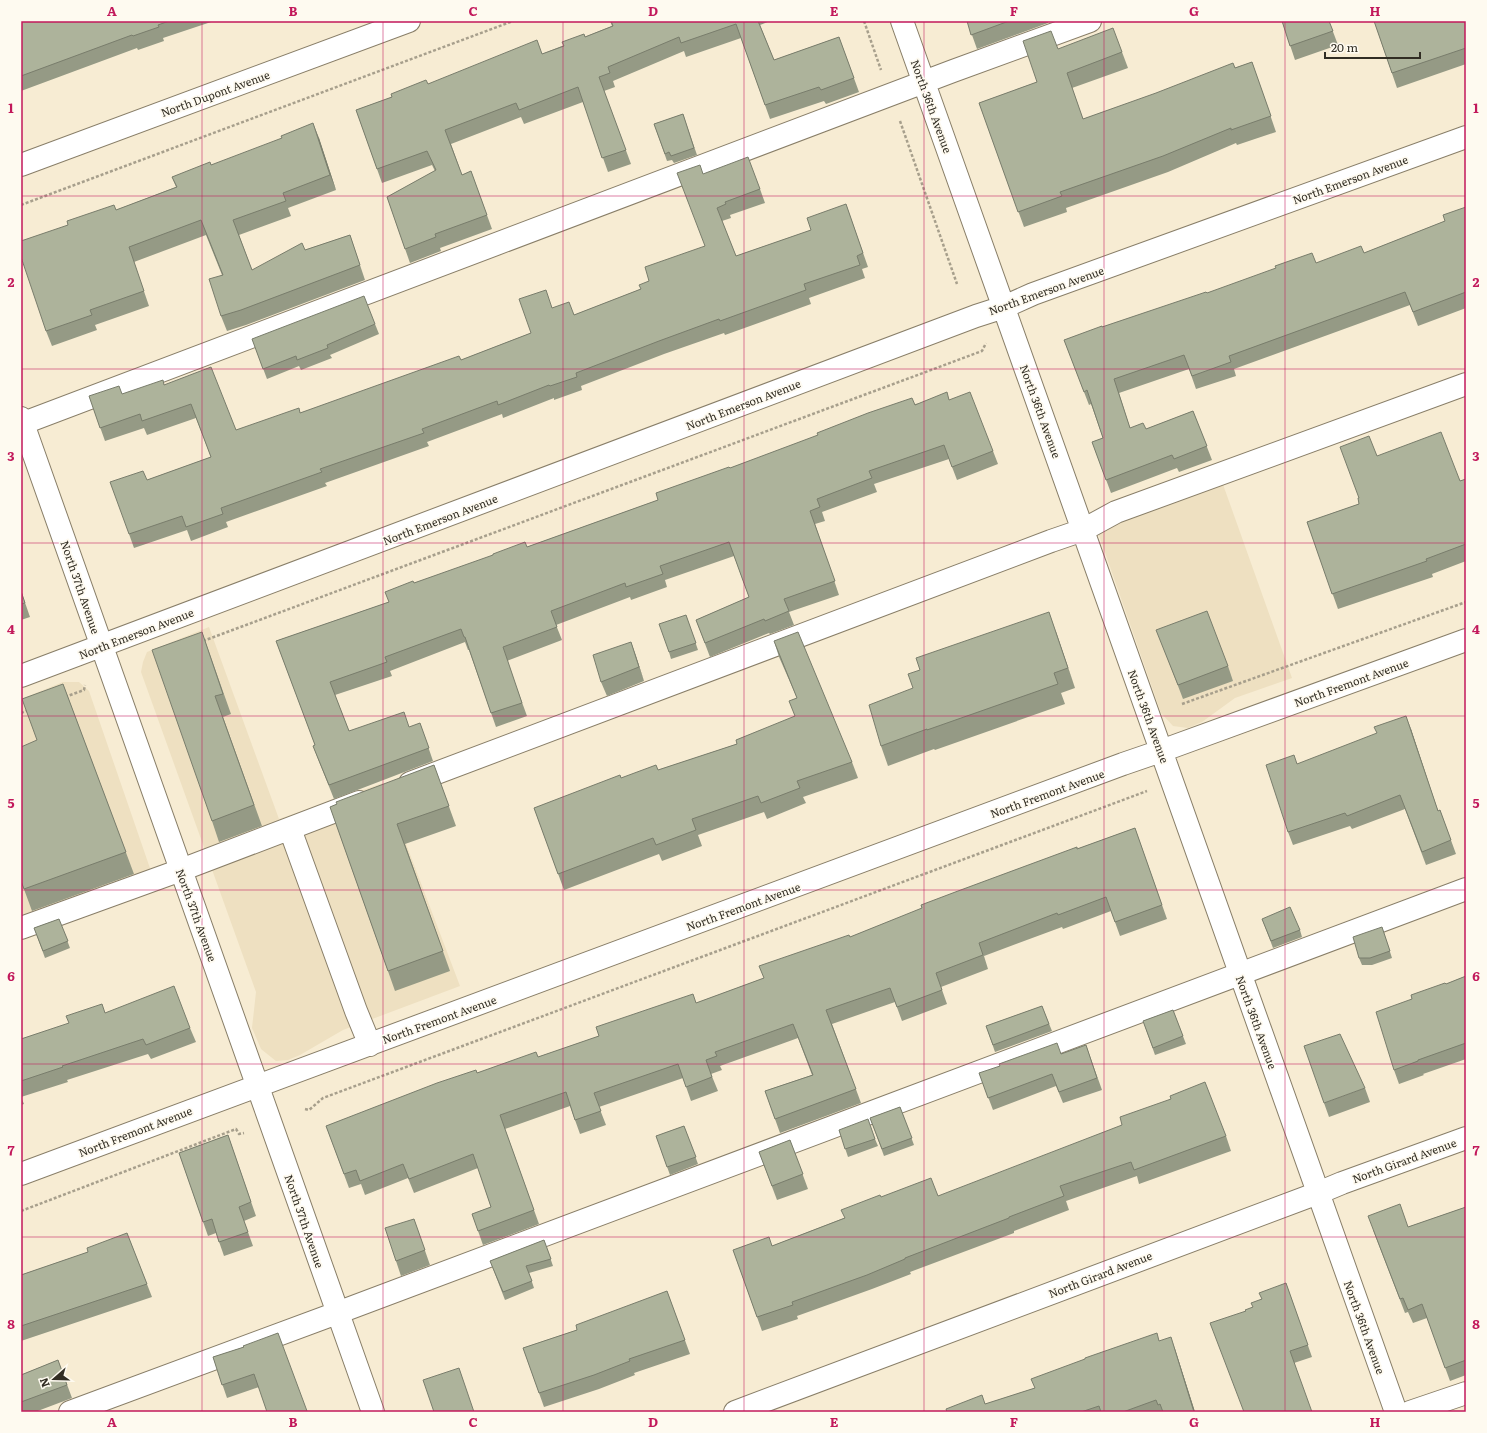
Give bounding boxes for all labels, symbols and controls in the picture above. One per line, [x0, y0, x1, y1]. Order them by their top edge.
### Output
text: A [107, 1, 117, 20]
text: B [289, 1, 298, 20]
text: C [468, 1, 478, 20]
text: D [648, 1, 658, 20]
text: E [830, 1, 839, 20]
text: F [1010, 1, 1018, 20]
text: G [1189, 1, 1199, 20]
text: H [1370, 1, 1381, 20]
scale bar [1325, 34, 1420, 60]
text: 20 m [1331, 38, 1358, 56]
street label: North 36th Avenue [908, 57, 956, 155]
street label: North Dupont Avenue [158, 66, 272, 120]
text: 1 [8, 98, 14, 117]
text: 1 [1473, 98, 1479, 117]
street label: North Emerson Avenue [1290, 151, 1410, 207]
street label: North Emerson Avenue [986, 262, 1106, 318]
text: 2 [8, 272, 15, 291]
text: 2 [1473, 272, 1480, 291]
street label: North 36th Avenue [1017, 362, 1065, 460]
street label: North Emerson Avenue [683, 375, 803, 433]
text: 3 [7, 446, 15, 465]
text: 3 [1472, 446, 1480, 465]
street label: North Emerson Avenue [380, 490, 500, 548]
street label: North 37th Avenue [58, 538, 105, 636]
street label: North Emerson Avenue [76, 604, 196, 662]
text: 4 [7, 619, 15, 638]
text: 4 [1472, 619, 1480, 638]
street label: North Fremont Avenue [1292, 654, 1411, 710]
street label: North 36th Avenue [1125, 667, 1173, 765]
street label: North Fremont Avenue [988, 765, 1107, 821]
text: 5 [7, 793, 15, 812]
text: 5 [1472, 793, 1480, 812]
street label: North 37th Avenue [173, 866, 221, 964]
street label: North Fremont Avenue [684, 878, 803, 934]
text: 6 [7, 966, 15, 985]
text: 6 [1472, 966, 1480, 985]
street label: North 36th Avenue [1233, 973, 1281, 1071]
street label: North Fremont Avenue [380, 991, 499, 1047]
street label: North Fremont Avenue [76, 1102, 194, 1160]
street label: North Girard Avenue [1350, 1134, 1459, 1186]
text: 7 [7, 1140, 15, 1159]
text: 7 [1472, 1140, 1480, 1159]
street label: North 37th Avenue [282, 1172, 329, 1270]
street label: North Girard Avenue [1046, 1247, 1154, 1301]
street label: North 36th Avenue [1341, 1278, 1389, 1376]
text: 8 [7, 1314, 15, 1333]
text: 8 [1472, 1314, 1480, 1333]
north arrow [34, 1359, 74, 1399]
text: N [35, 1376, 53, 1390]
text: A [107, 1412, 117, 1431]
text: B [289, 1412, 298, 1431]
text: C [468, 1412, 478, 1431]
text: D [648, 1412, 658, 1431]
text: E [830, 1412, 839, 1431]
text: F [1010, 1412, 1018, 1431]
text: G [1189, 1412, 1199, 1431]
text: H [1370, 1412, 1381, 1431]

